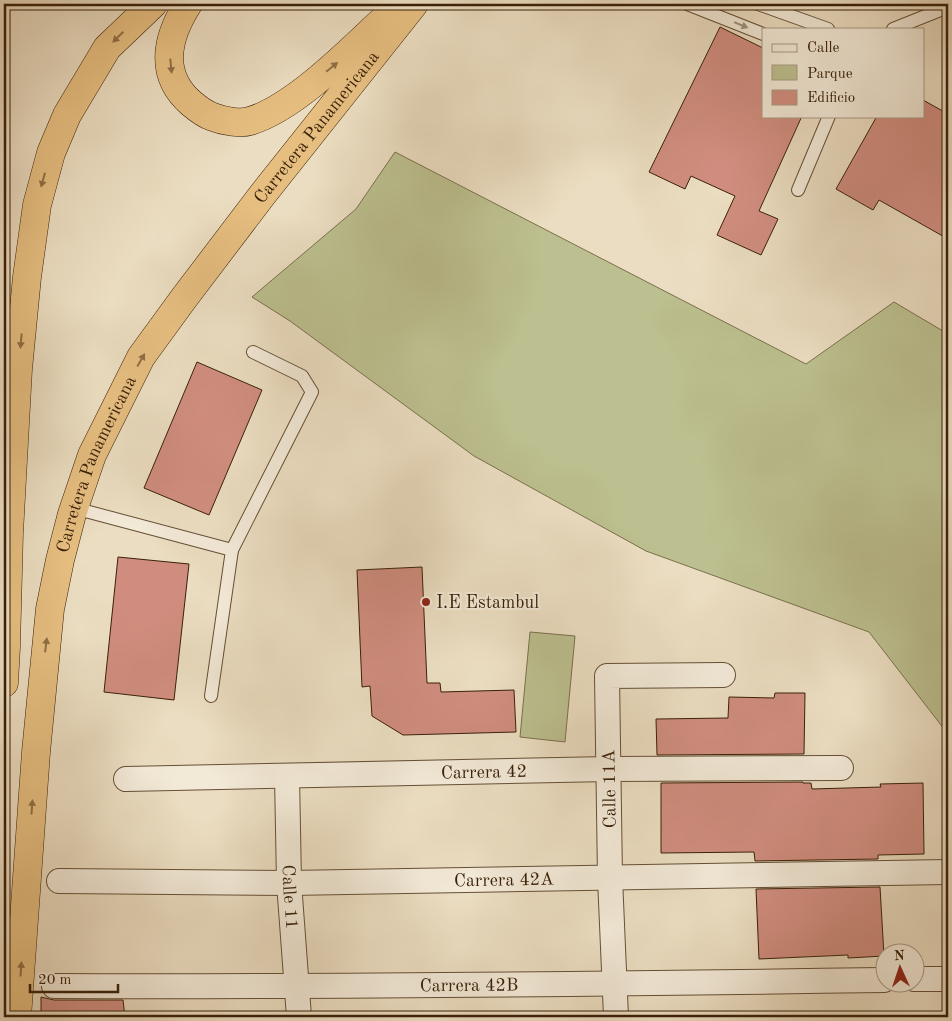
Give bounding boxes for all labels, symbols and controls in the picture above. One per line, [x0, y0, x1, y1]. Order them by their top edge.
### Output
one-way arrow [734, 22, 748, 30]
legend [762, 28, 924, 118]
one-way arrow [112, 31, 124, 43]
text: Calle [807, 41, 840, 56]
street label: Carretera Panamericana [251, 48, 383, 207]
one-way arrow [167, 58, 175, 74]
one-way arrow [325, 61, 338, 72]
text: Parque [807, 67, 853, 82]
text: Edificio [807, 91, 855, 106]
one-way arrow [39, 173, 47, 188]
one-way arrow [17, 333, 25, 349]
one-way arrow [136, 353, 145, 366]
street label: Carretera Panamericana [54, 373, 140, 555]
place label: I.E Estambul [436, 594, 539, 612]
marker: I.E Estambul [420, 596, 432, 608]
one-way arrow [42, 636, 50, 652]
street label: Calle 11A [600, 749, 620, 828]
street label: Carrera 42 [441, 763, 527, 782]
one-way arrow [29, 798, 37, 814]
street label: Calle 11 [279, 864, 300, 930]
street label: Carrera 42A [454, 871, 554, 890]
north arrow [874, 944, 924, 994]
text: N [894, 949, 905, 963]
one-way arrow [17, 960, 25, 976]
scale bar [30, 961, 118, 993]
text: 20 m [38, 973, 72, 988]
street label: Carrera 42B [420, 976, 518, 995]

